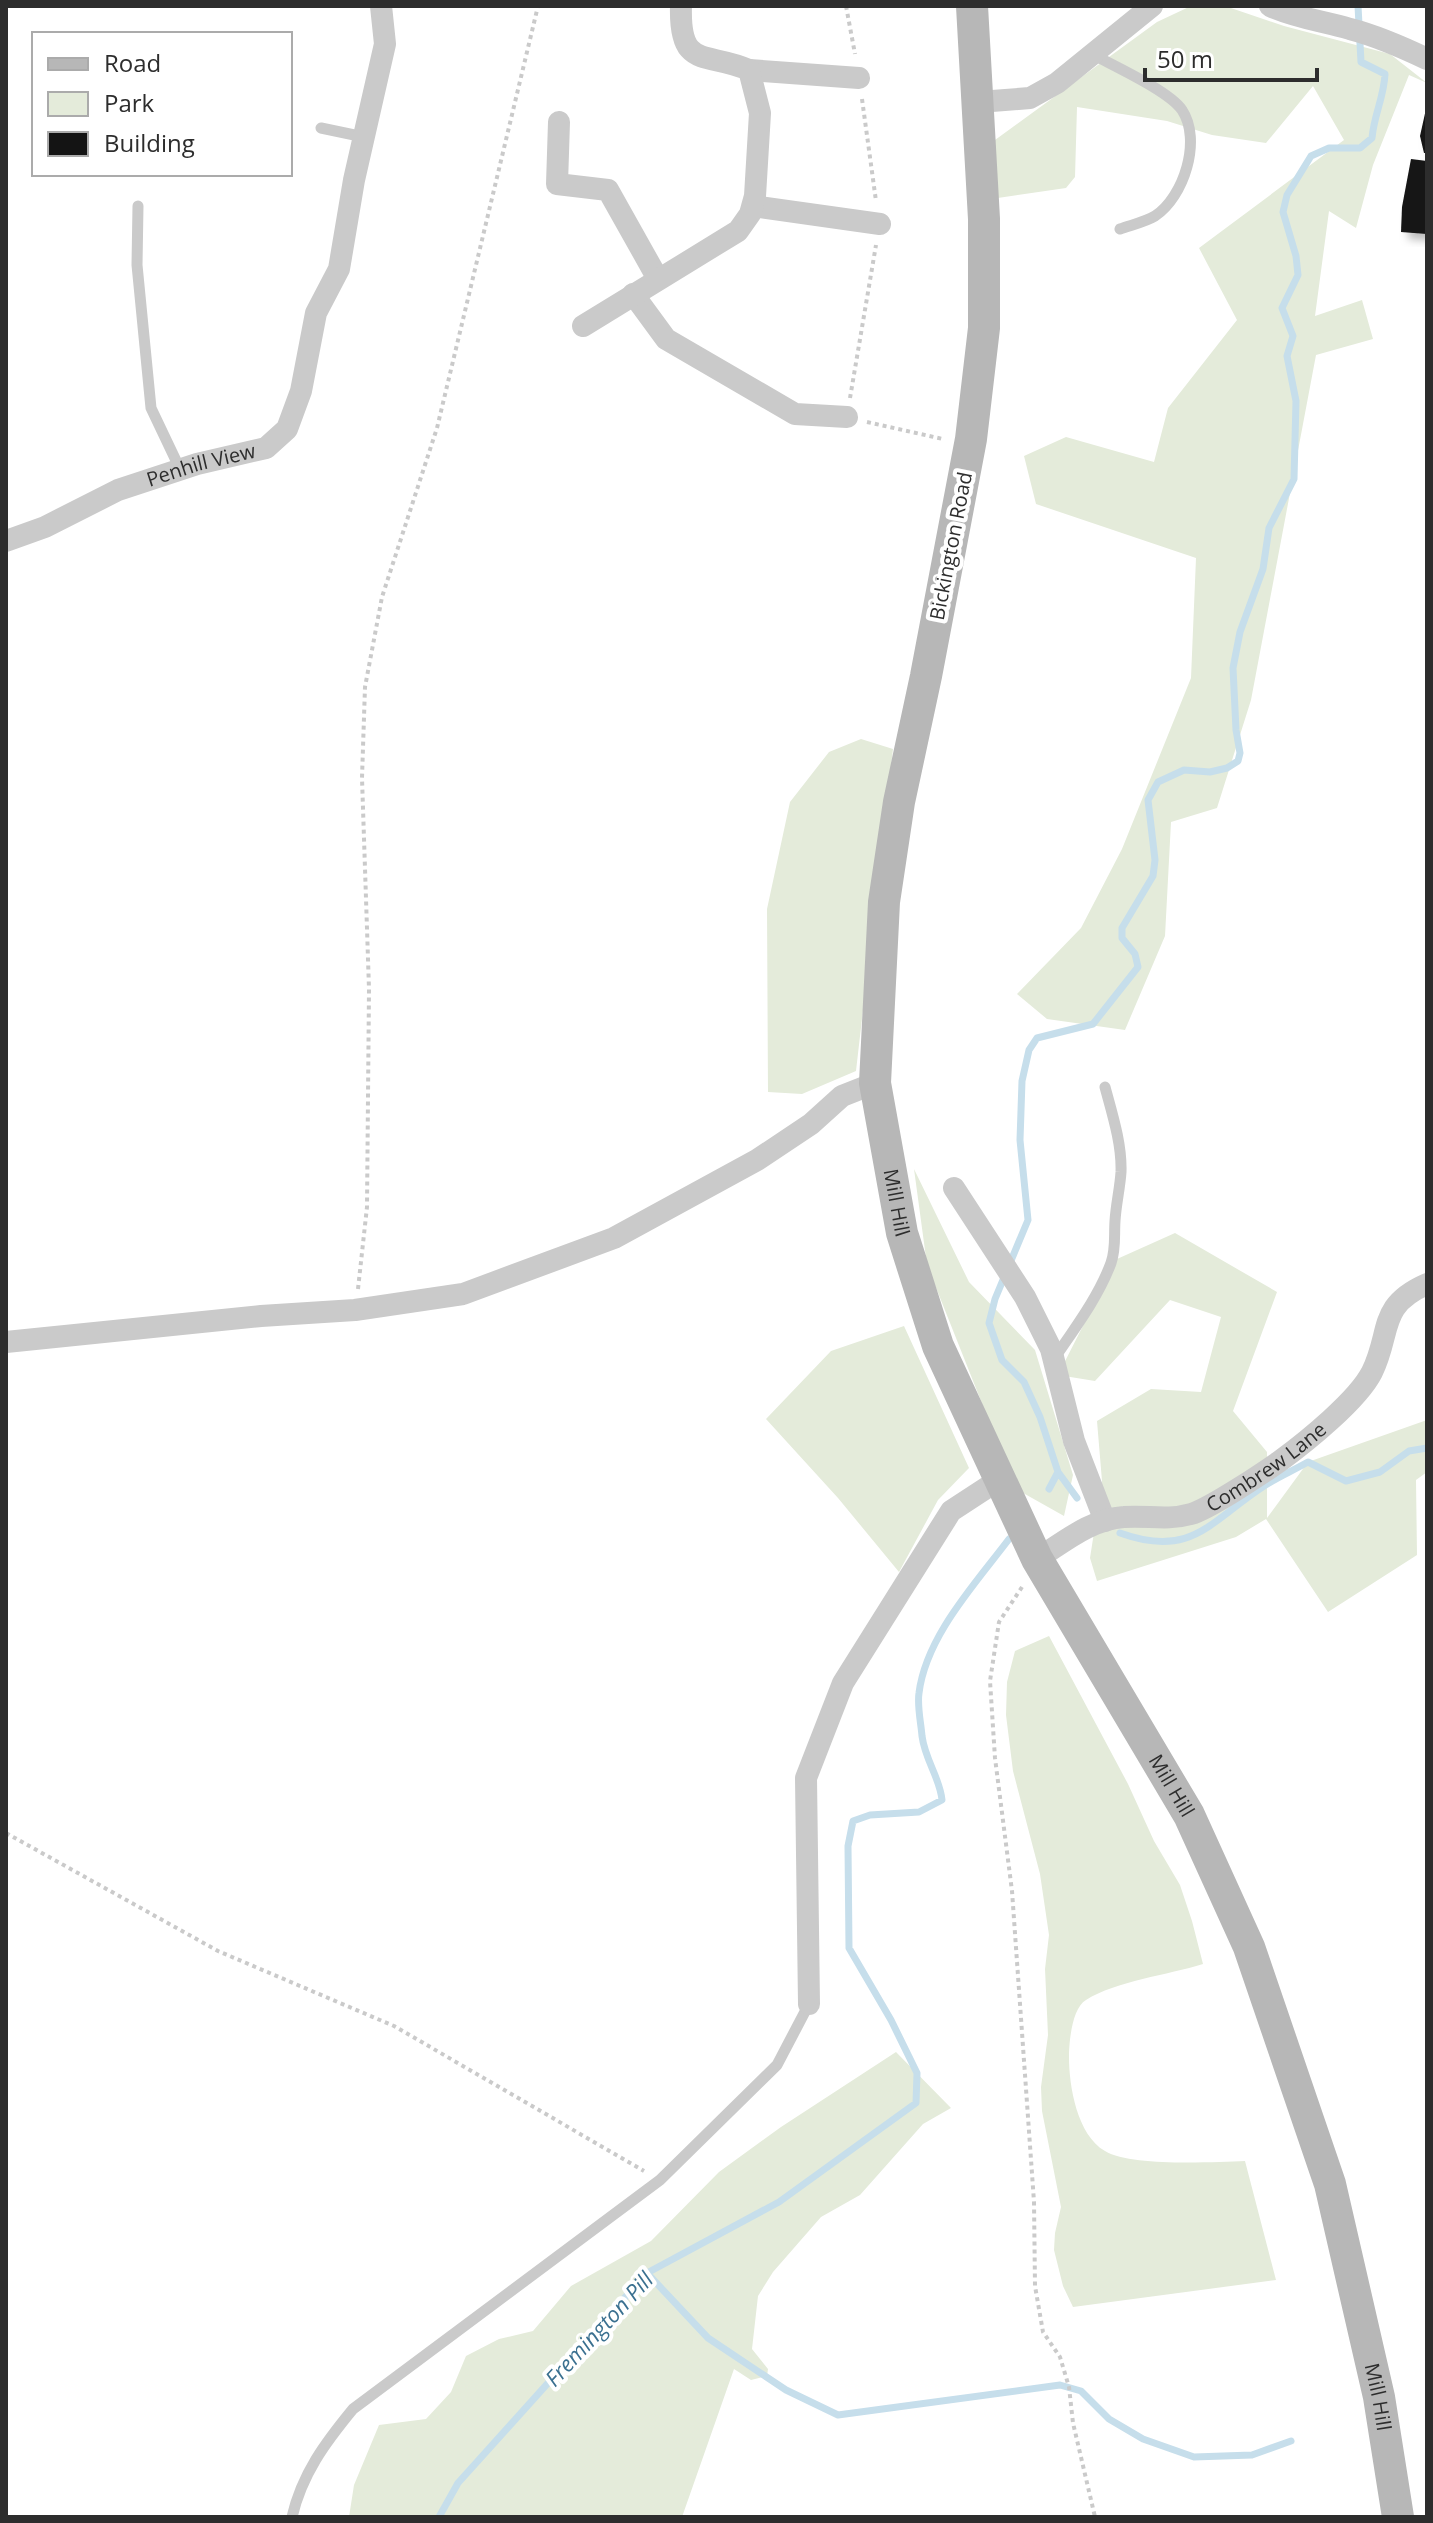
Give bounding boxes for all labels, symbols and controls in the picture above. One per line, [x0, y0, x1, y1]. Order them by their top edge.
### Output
legend [32, 32, 292, 176]
scale bar [1145, 32, 1317, 82]
text: 50 m [1157, 42, 1213, 75]
text: Road [104, 46, 161, 79]
text: Park [104, 86, 155, 119]
text: Building [104, 126, 195, 159]
street label: Penhill View [143, 437, 258, 493]
street label: Bickington Road [923, 469, 978, 622]
street label: Mill Hill [878, 1166, 916, 1240]
street label: Combrew Lane [1201, 1416, 1332, 1518]
street label: Mill Hill [1143, 1749, 1201, 1822]
water label: Fremington Pill [537, 2264, 659, 2392]
street label: Mill Hill [1359, 2360, 1398, 2433]

